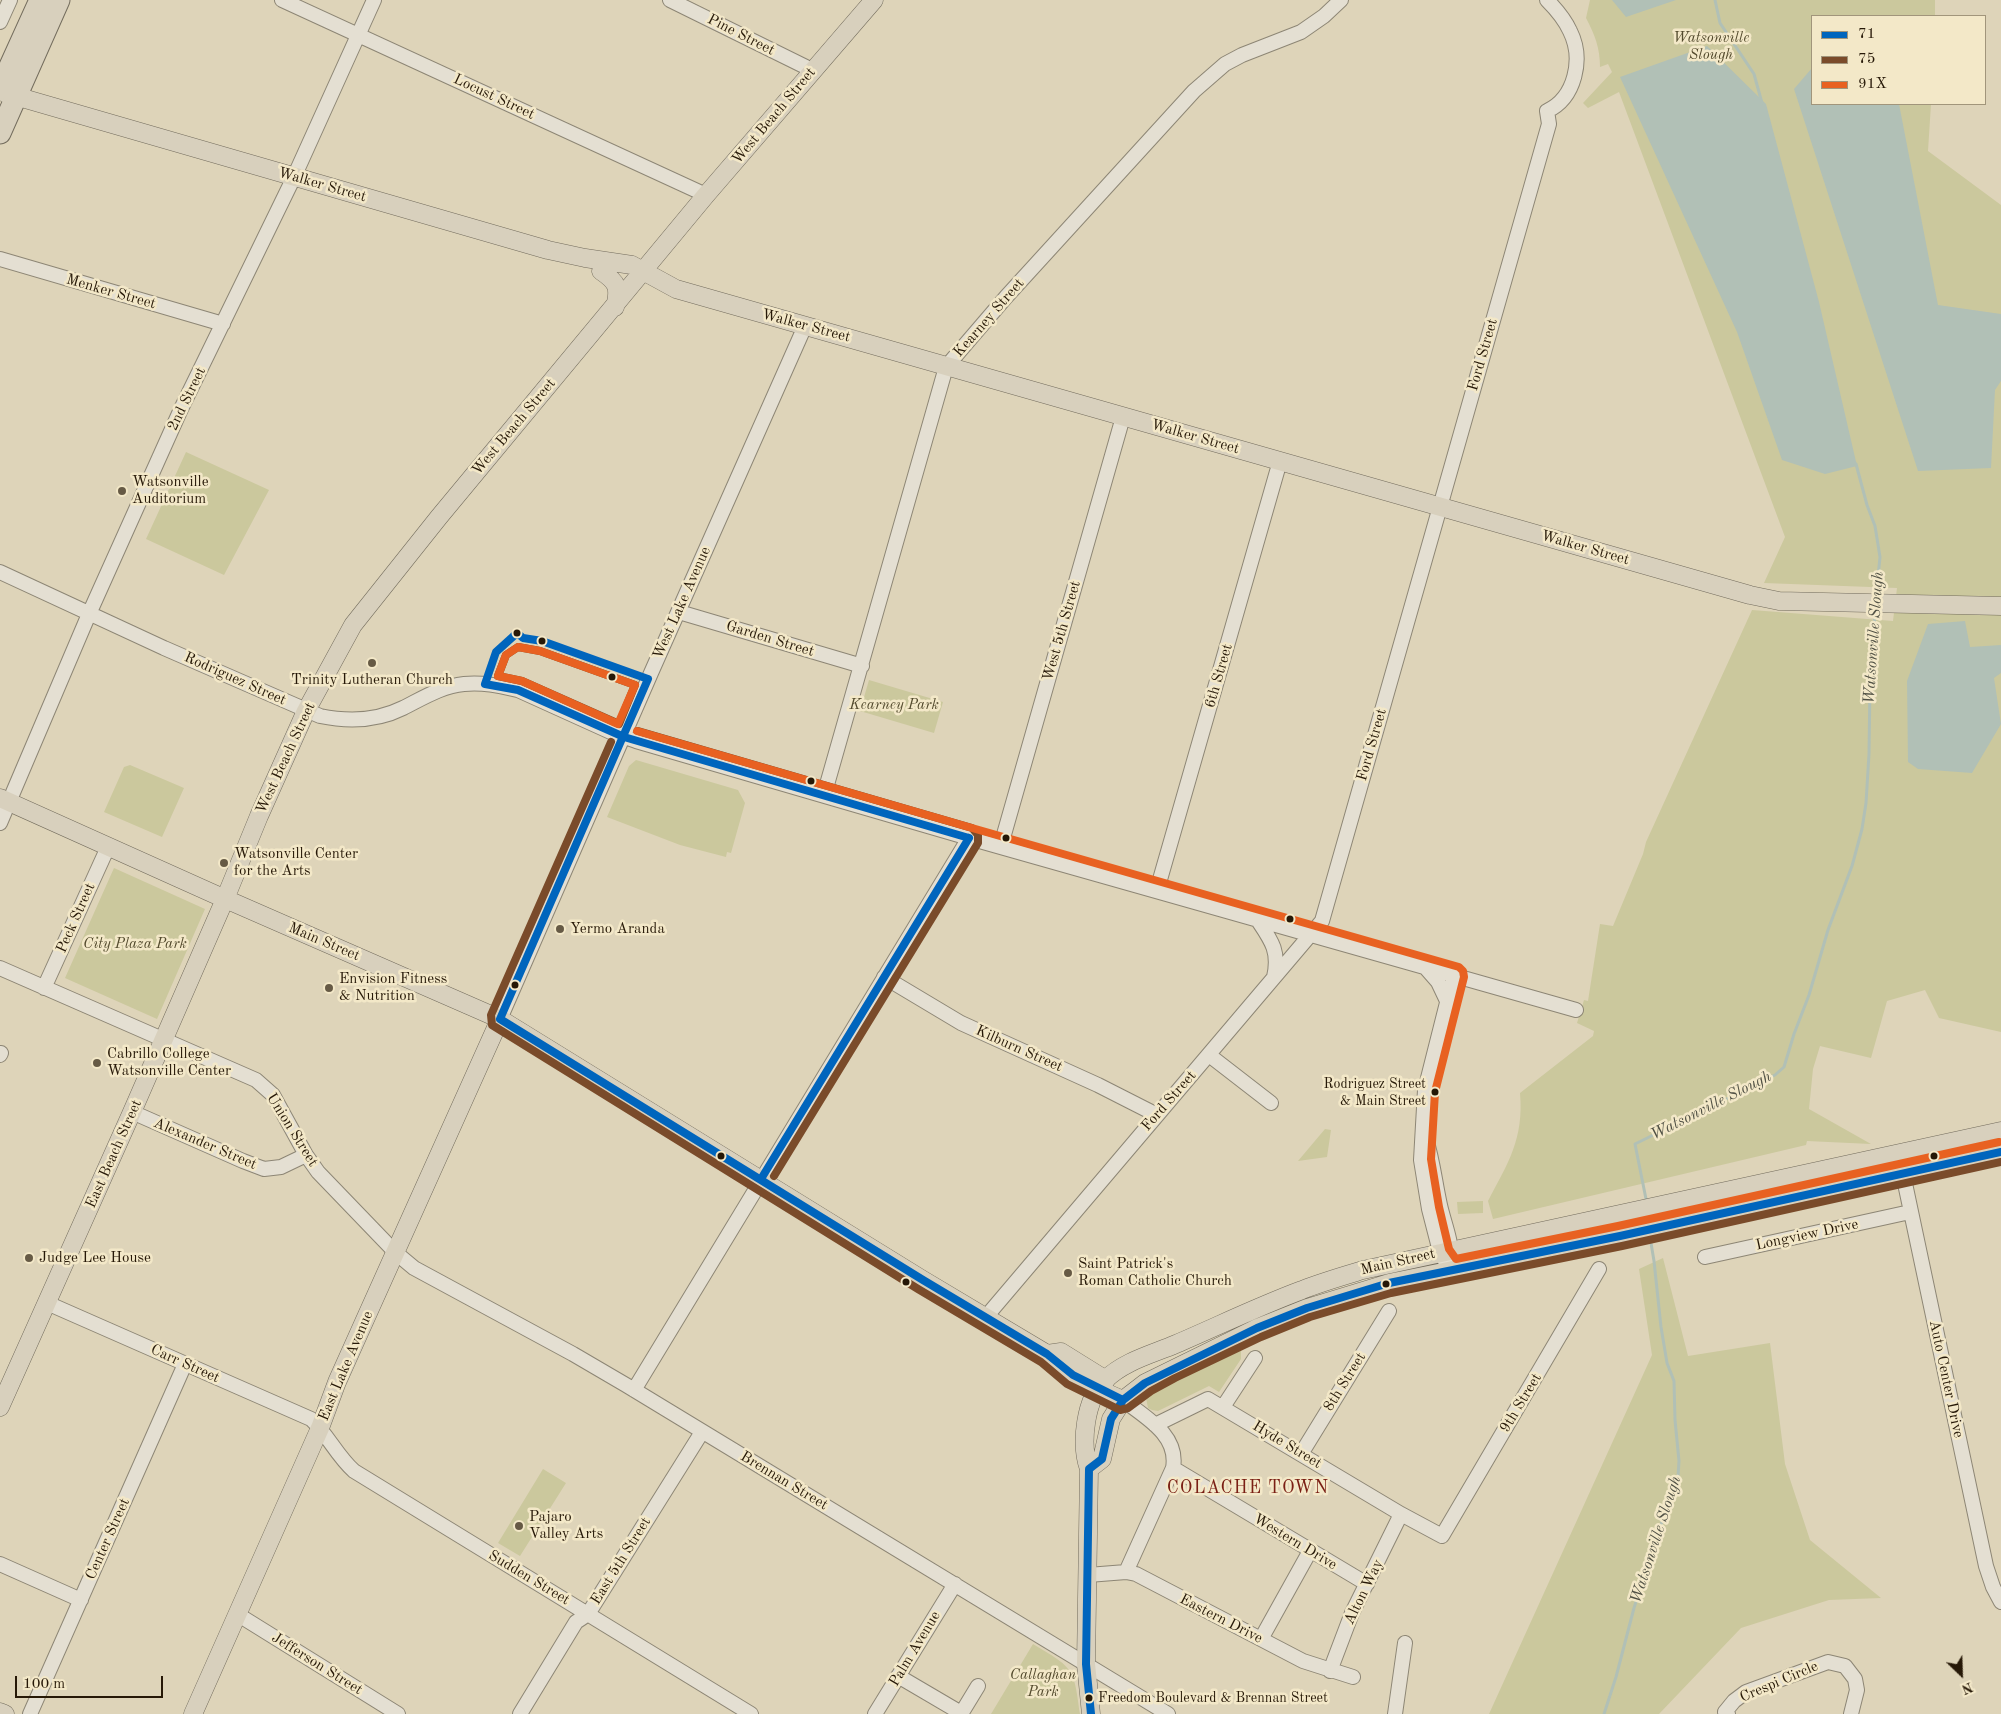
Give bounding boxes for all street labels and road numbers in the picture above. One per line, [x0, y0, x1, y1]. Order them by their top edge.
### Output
street label: Pine Street [704, 10, 778, 60]
street label: West Beach Street [728, 64, 820, 168]
street label: Locust Street [450, 70, 538, 124]
street label: Walker Street [276, 164, 368, 206]
street label: Menker Street [64, 271, 158, 313]
street label: Kearney Street [950, 275, 1028, 361]
street label: Walker Street [760, 306, 852, 346]
street label: Ford Street [1464, 317, 1502, 393]
street label: 2nd Street [164, 364, 210, 434]
street label: West Beach Street [468, 375, 560, 479]
street label: Walker Street [1149, 416, 1241, 458]
street label: Walker Street [1539, 527, 1631, 569]
street label: West Lake Avenue [649, 544, 715, 662]
street label: West 5th Street [1039, 579, 1085, 683]
street label: Garden Street [724, 617, 816, 661]
street label: 6th Street [1201, 642, 1237, 710]
street label: Rodriguez Street [181, 648, 289, 710]
street label: West Beach Street [252, 699, 320, 817]
street label: Ford Street [1353, 707, 1391, 783]
street label: Peck Street [53, 880, 99, 956]
street label: Main Street [285, 919, 363, 965]
street label: Kilburn Street [973, 1022, 1065, 1076]
street label: Ford Street [1138, 1067, 1200, 1135]
street label: Union Street [262, 1090, 322, 1170]
street label: East Beach Street [82, 1097, 146, 1211]
street label: Alexander Street [151, 1114, 259, 1174]
street label: Longview Drive [1754, 1215, 1860, 1255]
street label: Main Street [1359, 1245, 1437, 1279]
street label: East Lake Avenue [315, 1308, 377, 1424]
street label: Auto Center Drive [1925, 1318, 1967, 1440]
street label: Carr Street [148, 1341, 222, 1387]
street label: 8th Street [1320, 1349, 1370, 1415]
street label: 9th Street [1496, 1370, 1546, 1436]
street label: Hyde Street [1249, 1417, 1325, 1473]
street label: Brennan Street [737, 1448, 831, 1514]
street label: Center Street [82, 1495, 134, 1583]
street label: Western Drive [1250, 1510, 1340, 1574]
street label: East 5th Street [587, 1514, 655, 1608]
street label: Sudden Street [485, 1547, 573, 1609]
street label: Alton Way [1340, 1556, 1388, 1628]
street label: Eastern Drive [1176, 1590, 1266, 1648]
street label: Palm Avenue [885, 1608, 945, 1690]
street label: Jefferson Street [268, 1629, 366, 1699]
street label: Crespi Circle [1737, 1657, 1821, 1707]

